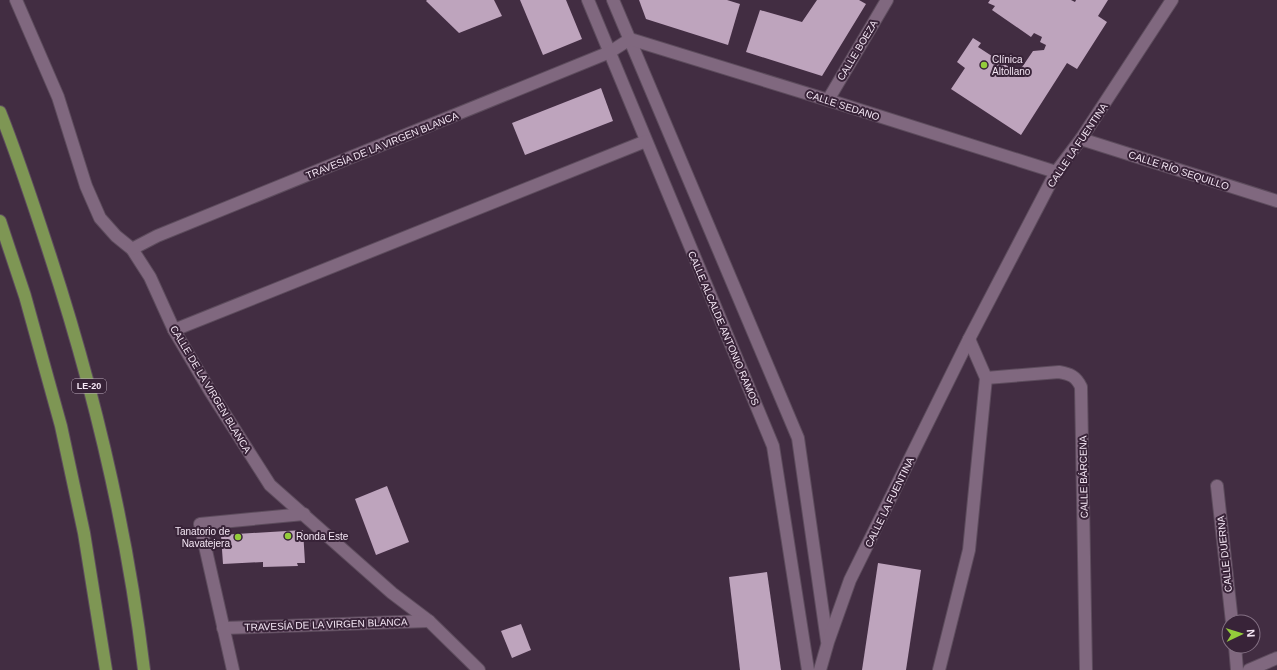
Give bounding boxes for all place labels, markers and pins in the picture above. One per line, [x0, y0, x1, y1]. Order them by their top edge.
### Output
place label: Clínica Altollano [992, 54, 1031, 77]
marker: Clínica Altollano [979, 60, 989, 70]
place label: Tanatorio de Navatejera [175, 526, 230, 549]
marker: Ronda Este [283, 531, 293, 541]
place label: Ronda Este [296, 531, 349, 542]
marker: Tanatorio de Navatejera [233, 532, 243, 542]

